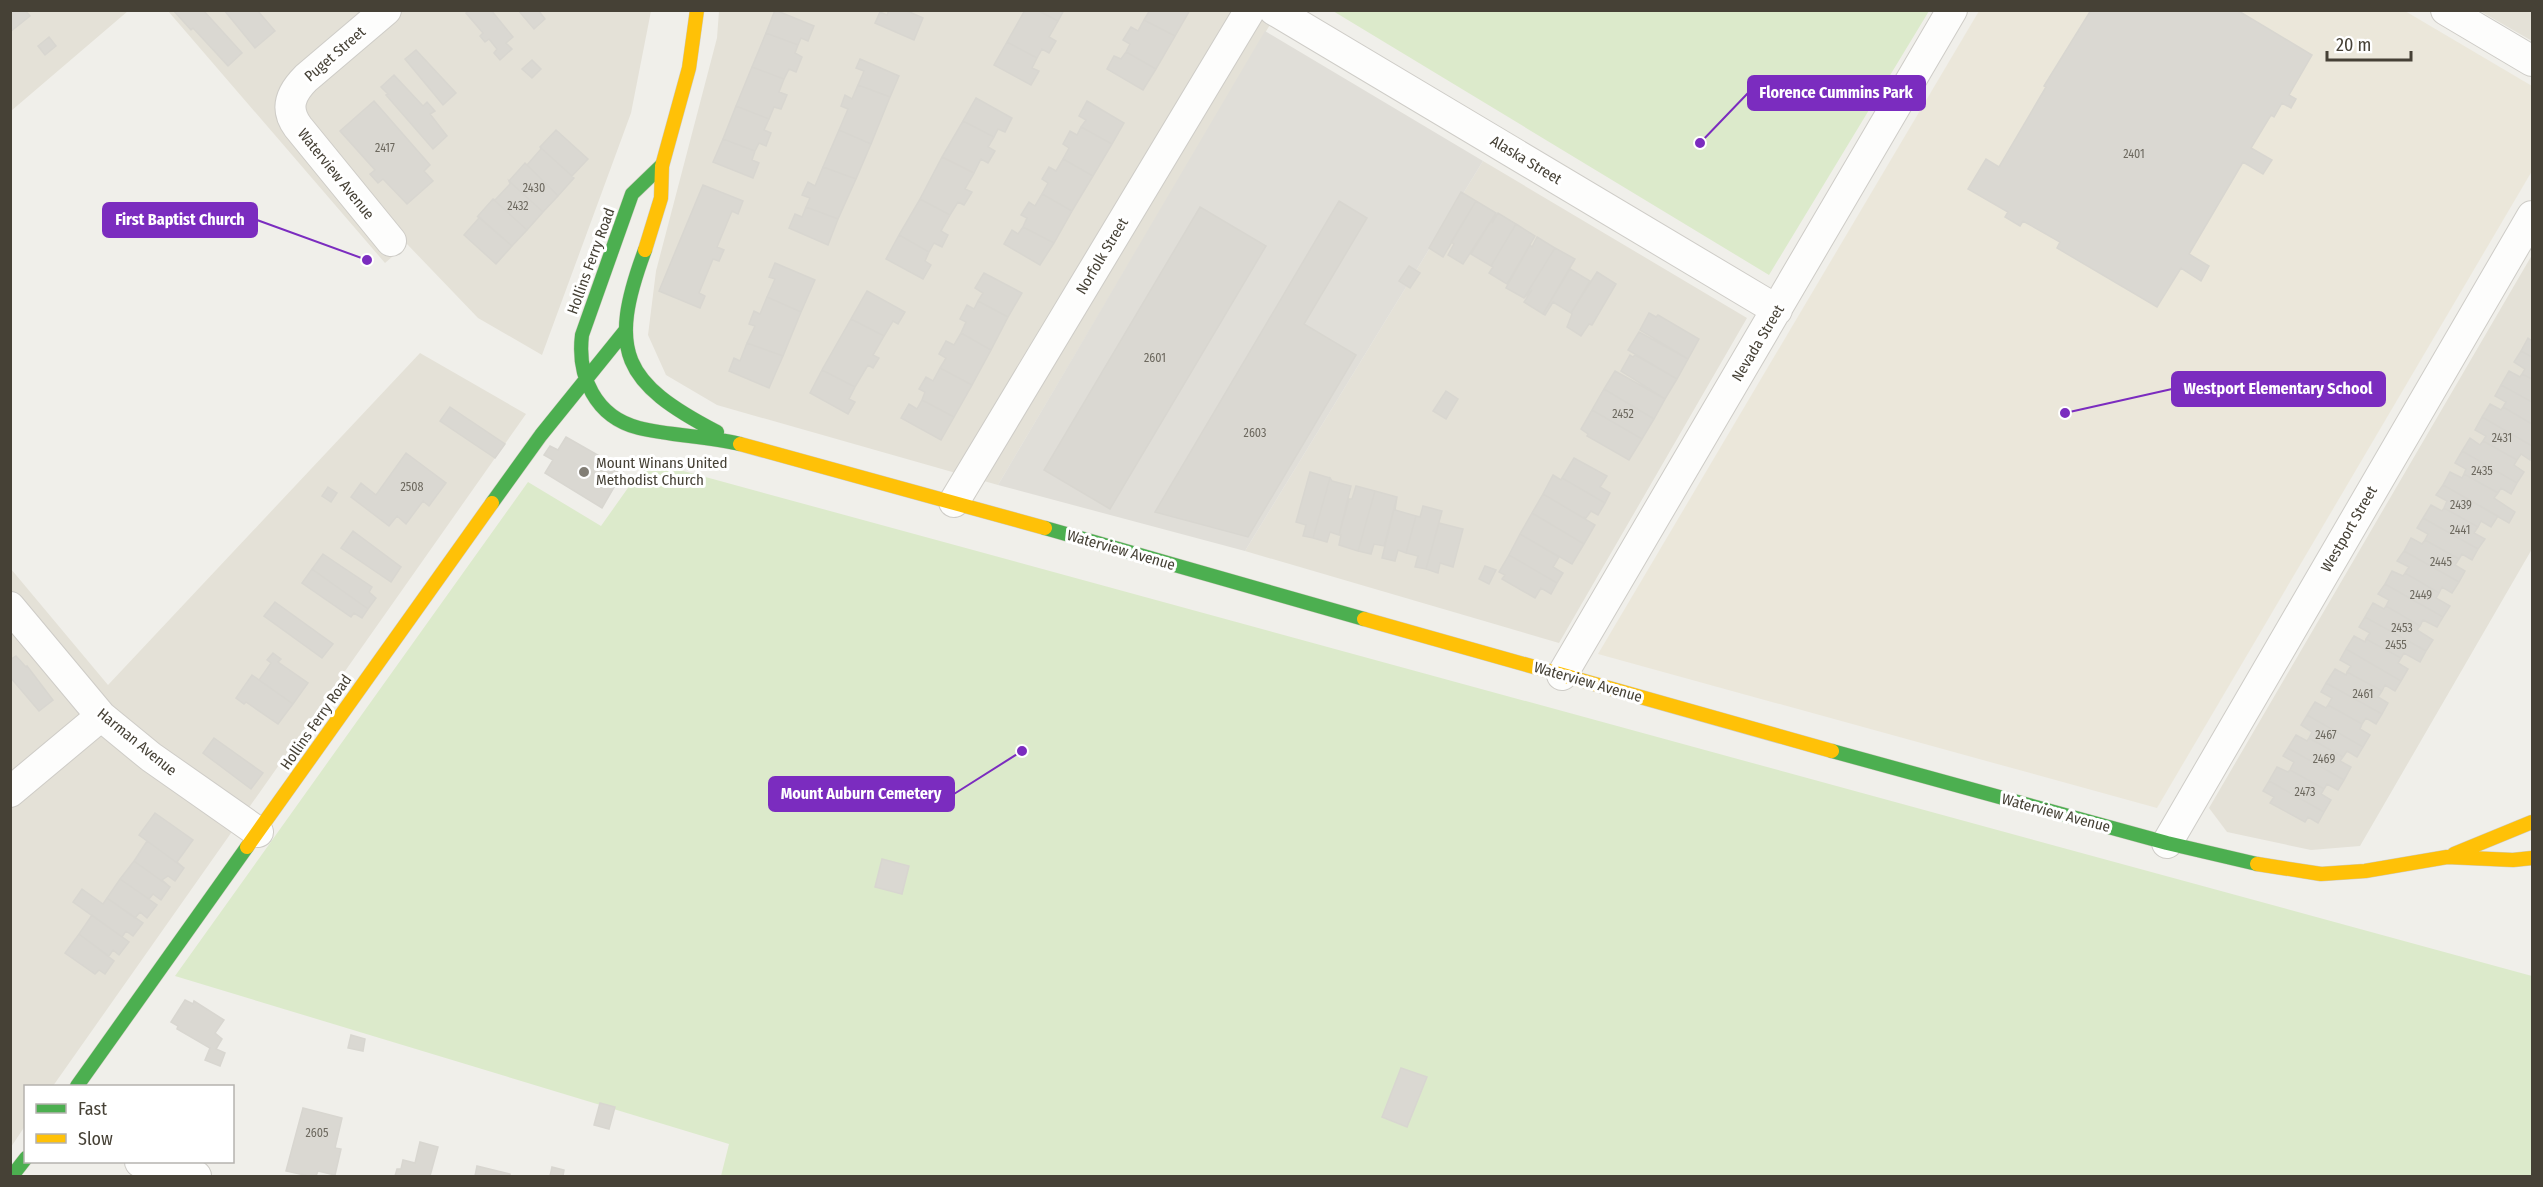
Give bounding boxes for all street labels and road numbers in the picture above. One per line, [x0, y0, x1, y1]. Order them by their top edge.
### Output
street label: Puget Street [301, 23, 369, 85]
street label: Waterview Avenue [294, 125, 378, 223]
street label: Alaska Street [1487, 132, 1565, 188]
street label: Hollins Ferry Road [563, 205, 619, 317]
street label: Norfolk Street [1072, 214, 1132, 297]
street label: Nevada Street [1728, 301, 1788, 385]
street label: Westport Street [2317, 483, 2381, 575]
street label: Waterview Avenue [1065, 526, 1177, 574]
street label: Waterview Avenue [1532, 658, 1644, 706]
street label: Hollins Ferry Road [277, 671, 355, 773]
street label: Harman Avenue [94, 704, 180, 780]
street label: Waterview Avenue [2000, 790, 2112, 836]

